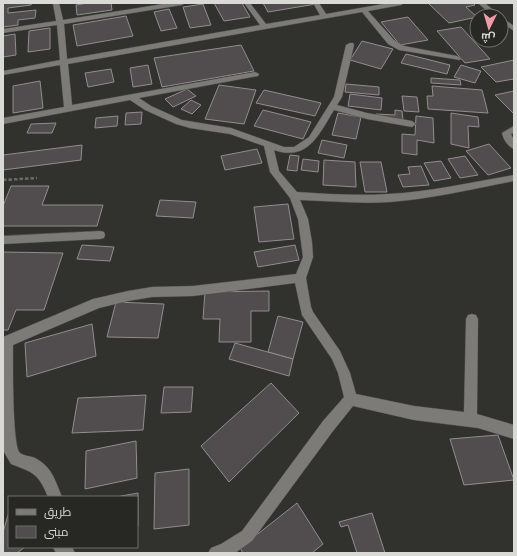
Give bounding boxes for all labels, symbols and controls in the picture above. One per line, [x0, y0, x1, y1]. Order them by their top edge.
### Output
north arrow [469, 8, 509, 48]
text: ش [481, 30, 496, 45]
legend [8, 496, 138, 548]
text: طريق [44, 505, 72, 519]
text: مبنى [44, 525, 69, 539]

